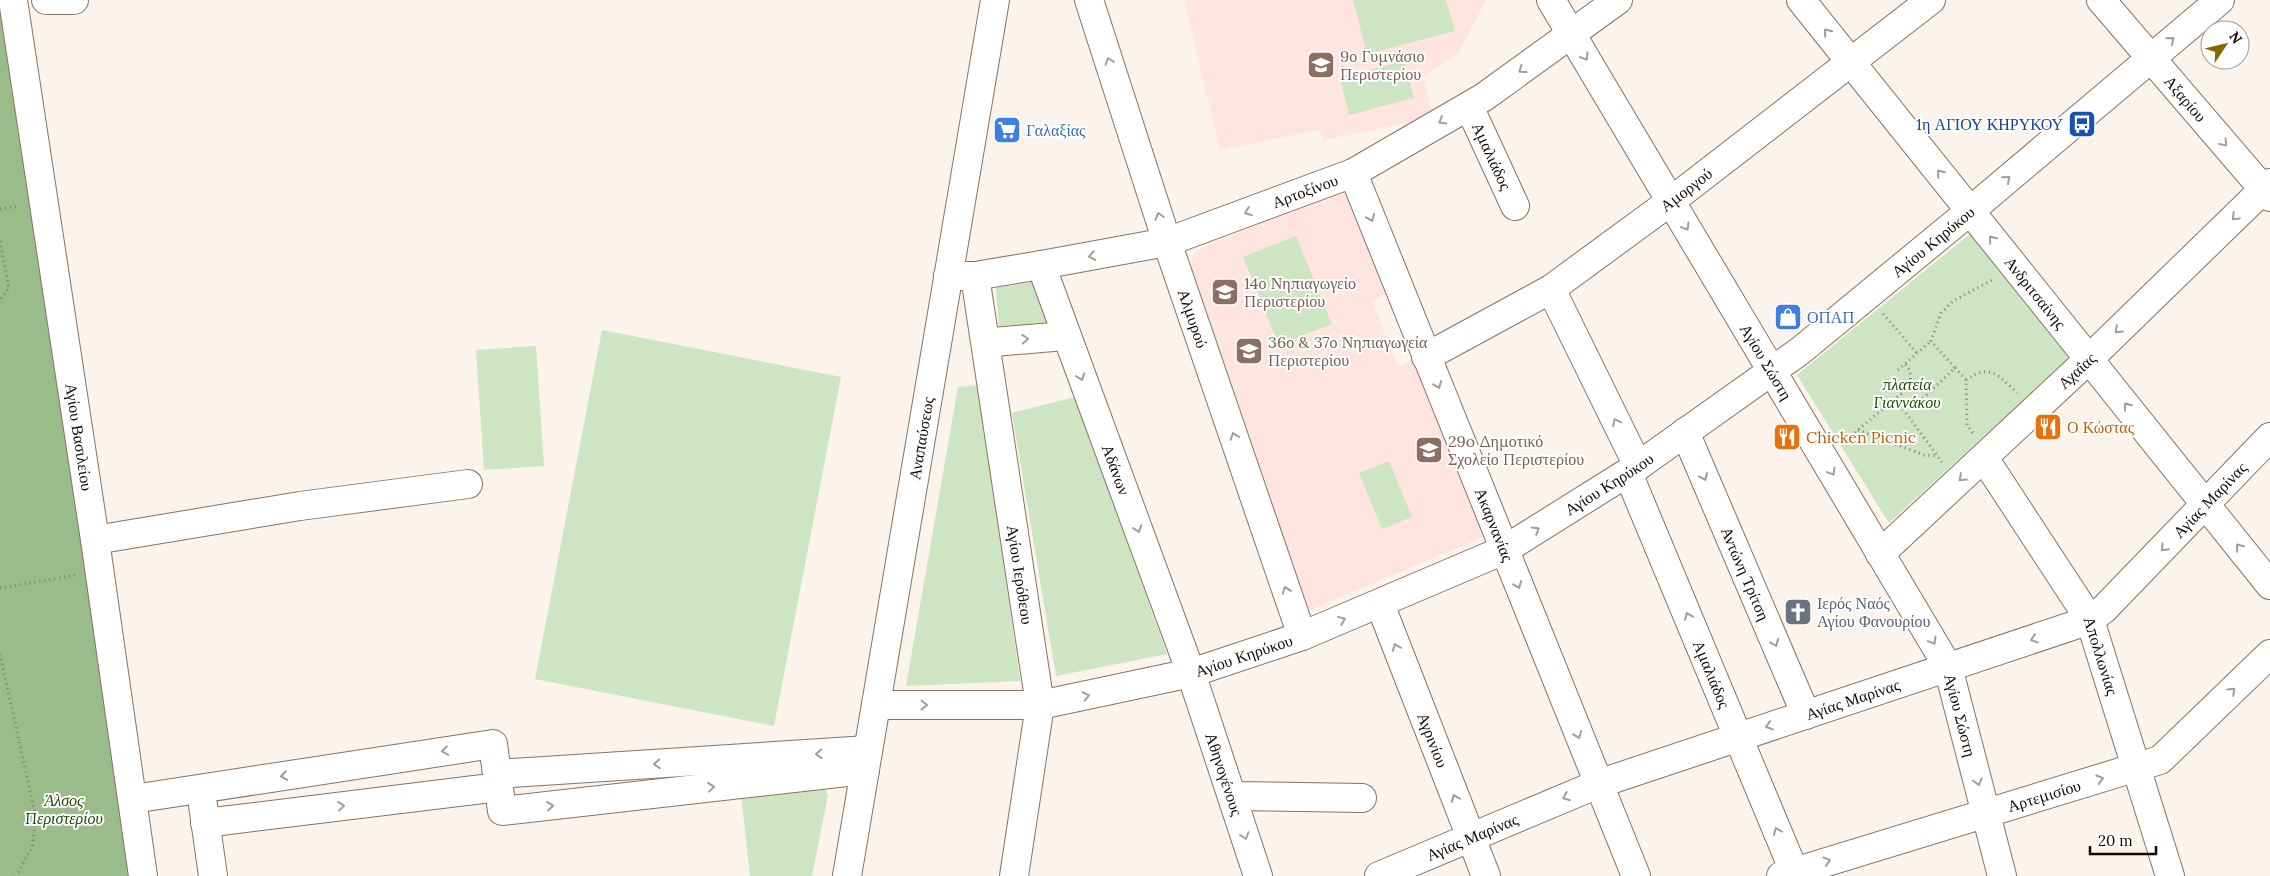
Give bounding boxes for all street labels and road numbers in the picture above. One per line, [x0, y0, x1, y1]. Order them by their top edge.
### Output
street label: Αξαρίου [2160, 71, 2211, 126]
street label: Αμαλιάδος [1468, 119, 1516, 193]
street label: Αμοργού [1656, 163, 1716, 216]
street label: Αρτοξίνου [1269, 170, 1341, 212]
street label: Αγίου Κηρύκου [1887, 201, 1979, 281]
street label: Ανδριτσαίνης [2001, 252, 2071, 333]
street label: Αλμυρού [1174, 286, 1213, 351]
street label: Αγίου Σώστη [1736, 320, 1797, 404]
street label: Αχαΐας [2054, 348, 2100, 393]
street label: Αγίου Βασιλείου [61, 382, 97, 492]
street label: Αναπαύσεως [904, 395, 938, 481]
street label: Αδάνων [1098, 442, 1135, 498]
street label: Αγίου Κηρύκου [1561, 448, 1657, 520]
street label: Αγίας Μαρίνας [2168, 457, 2251, 542]
street label: Ακαρνανίας [1471, 485, 1519, 565]
street label: Αγίου Ιερόθεου [1003, 523, 1038, 626]
street label: Αντώνη Τρίτση [1717, 524, 1774, 623]
street label: Απολλωνίας [2080, 614, 2123, 698]
street label: Αγίου Κηρύκου [1192, 630, 1295, 681]
street label: Αμαλιάδος [1689, 637, 1735, 712]
street label: Αγίου Σώστη [1940, 671, 1981, 759]
street label: Αγίας Μαρίνας [1803, 674, 1903, 724]
street label: Αγρινίου [1413, 710, 1453, 770]
street label: Αθηνογένους [1201, 730, 1248, 819]
street label: Αρτεμισίου [2005, 775, 2083, 816]
street label: Αγίας Μαρίνας [1423, 808, 1522, 865]

